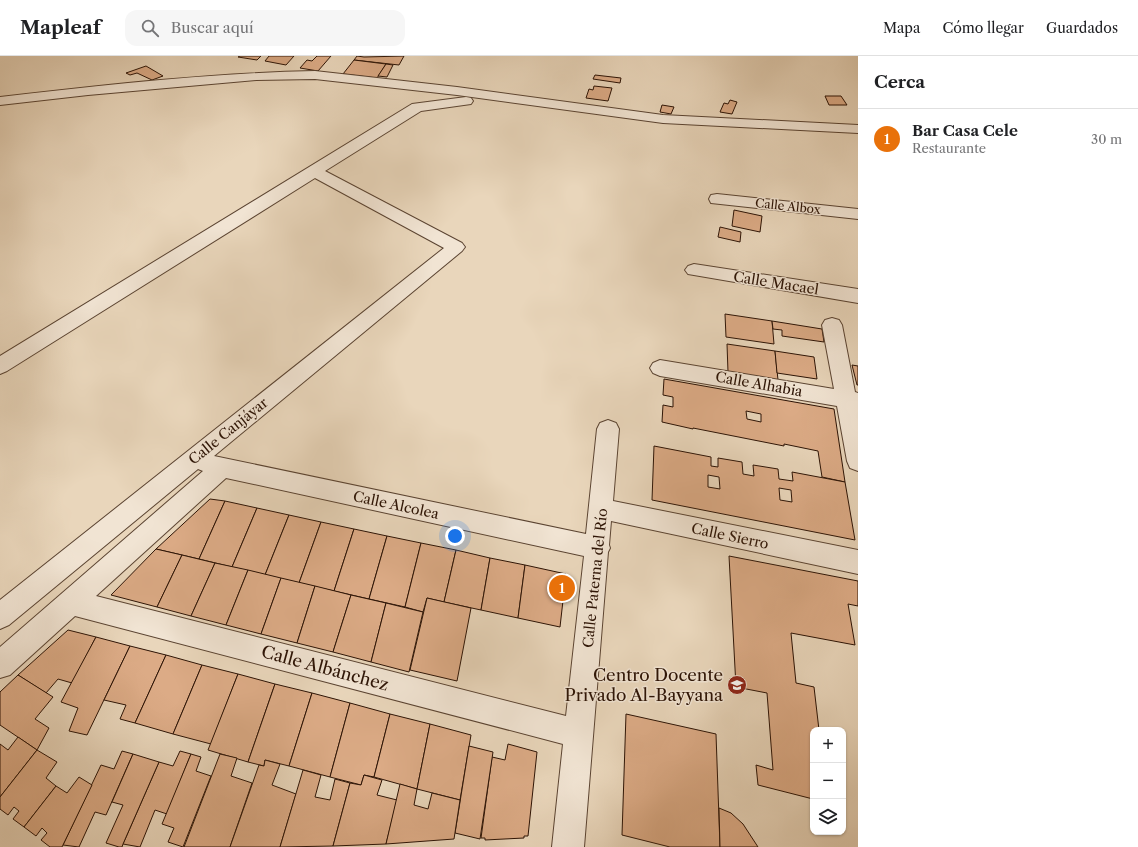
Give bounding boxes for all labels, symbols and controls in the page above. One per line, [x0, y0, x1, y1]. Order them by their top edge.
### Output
search box [125, 10, 405, 46]
text: Mapleaf [20, 16, 101, 39]
icon: search [139, 17, 161, 39]
text: Buscar aquí [171, 18, 254, 37]
text: Mapa [883, 19, 920, 37]
text: Cómo llegar [942, 19, 1024, 37]
text: Guardados [1046, 19, 1118, 37]
text: Cerca [874, 72, 925, 92]
text: Bar Casa Cele [912, 121, 1018, 140]
text: 1 [884, 131, 890, 147]
text: 30 m [1091, 131, 1122, 147]
text: Restaurante [912, 140, 986, 156]
street label: Calle Albox [754, 195, 822, 217]
street label: Calle Macael [732, 267, 820, 299]
street label: Calle Alhabia [714, 367, 805, 401]
street label: Calle Canjáyar [185, 394, 271, 468]
street label: Calle Alcolea [351, 487, 441, 523]
street label: Calle Paterna del Río [579, 507, 611, 649]
street label: Calle Sierro [690, 519, 770, 553]
your location [445, 526, 465, 546]
pin: 1 [549, 573, 575, 603]
street label: Calle Albánchez [259, 641, 391, 695]
place label: Centro Docente Privado Al-Bayyana [565, 665, 723, 705]
school or university icon: Centro Docente Privado Al-Bayyana [726, 674, 748, 696]
map controls [810, 727, 846, 835]
button: + [810, 727, 846, 763]
button: − [810, 763, 846, 799]
button: layers [810, 799, 846, 835]

